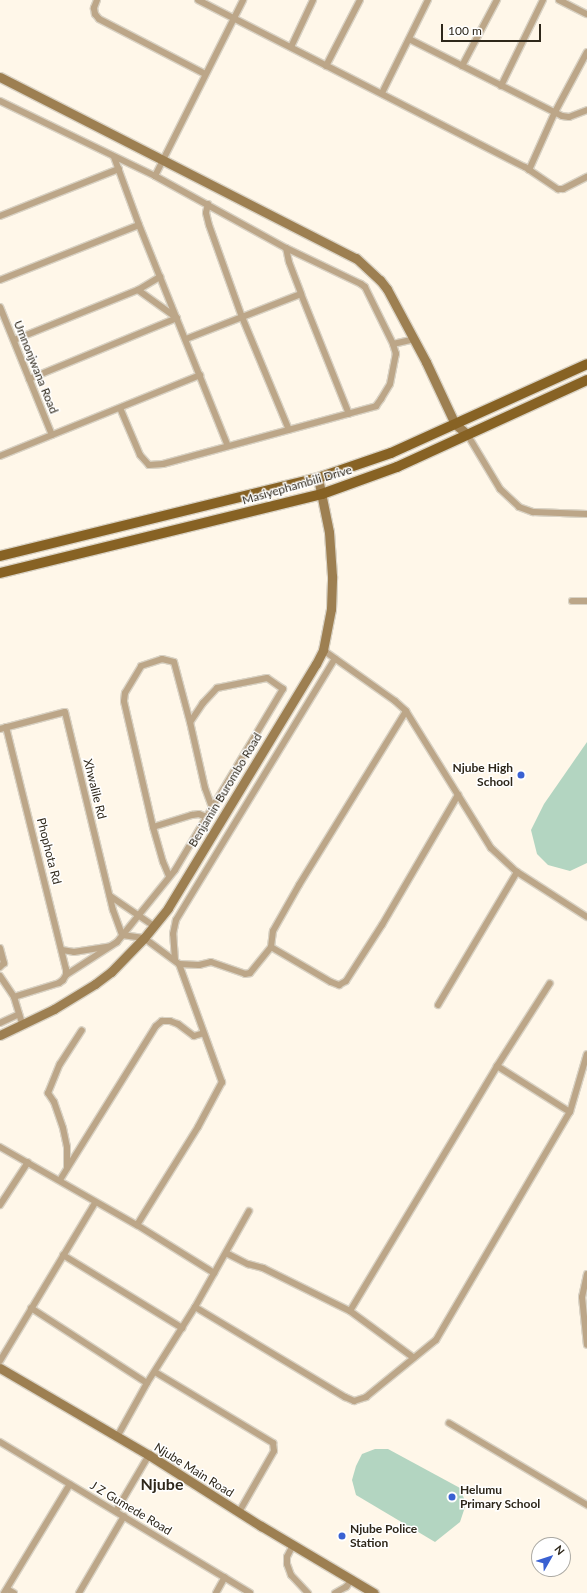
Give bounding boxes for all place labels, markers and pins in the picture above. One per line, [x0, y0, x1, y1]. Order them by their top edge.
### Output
place label: Njube High School [453, 761, 513, 789]
marker: Njube High School [516, 770, 526, 780]
place label: Helumu Primary School [460, 1483, 541, 1511]
marker: Helumu Primary School [447, 1492, 457, 1502]
place label: Njube Police Station [350, 1522, 417, 1550]
marker: Njube Police Station [337, 1531, 347, 1541]

